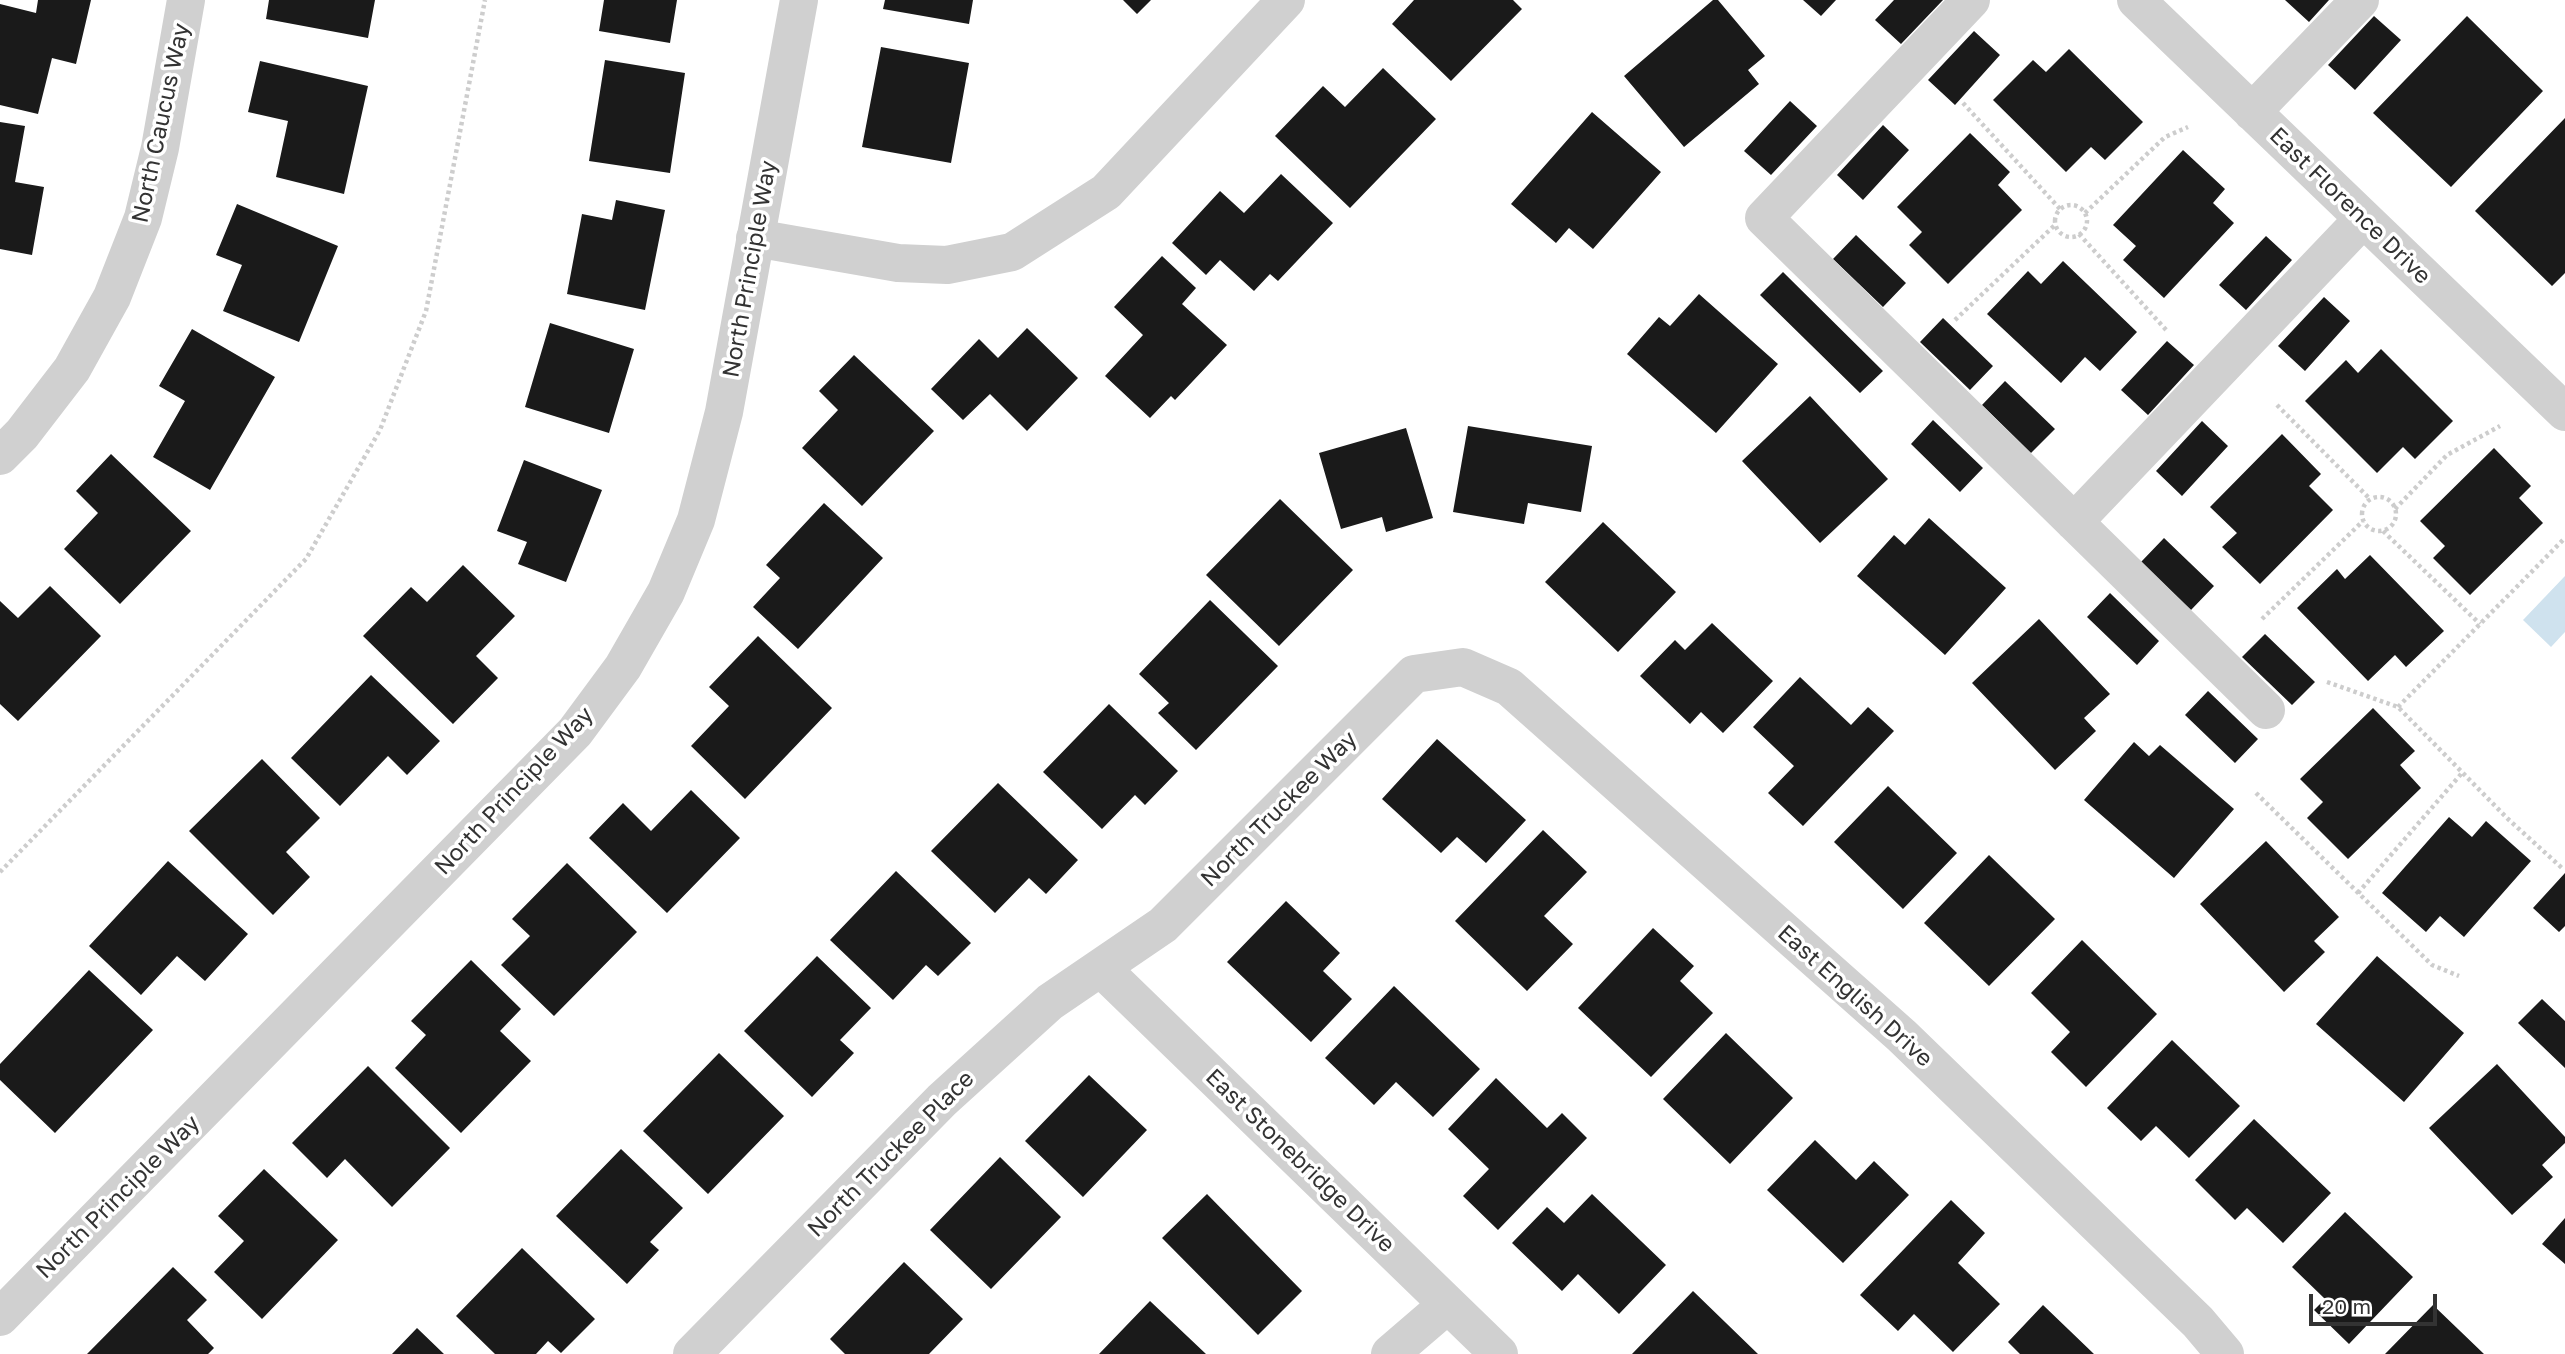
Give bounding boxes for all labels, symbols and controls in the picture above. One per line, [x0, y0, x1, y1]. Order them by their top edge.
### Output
street label: North Caucus Way [126, 21, 196, 225]
street label: East Florence Drive [2264, 122, 2436, 290]
street label: North Principle Way [717, 158, 783, 380]
street label: North Principle Way [429, 701, 599, 881]
street label: North Truckee Way [1195, 725, 1363, 893]
street label: East English Drive [1772, 919, 1938, 1073]
street label: East Stonebridge Drive [1200, 1063, 1400, 1259]
street label: North Truckee Place [802, 1065, 980, 1243]
street label: North Principle Way [31, 1110, 205, 1284]
scale bar [2313, 1280, 2441, 1324]
text: 20 m [2322, 1293, 2371, 1319]

